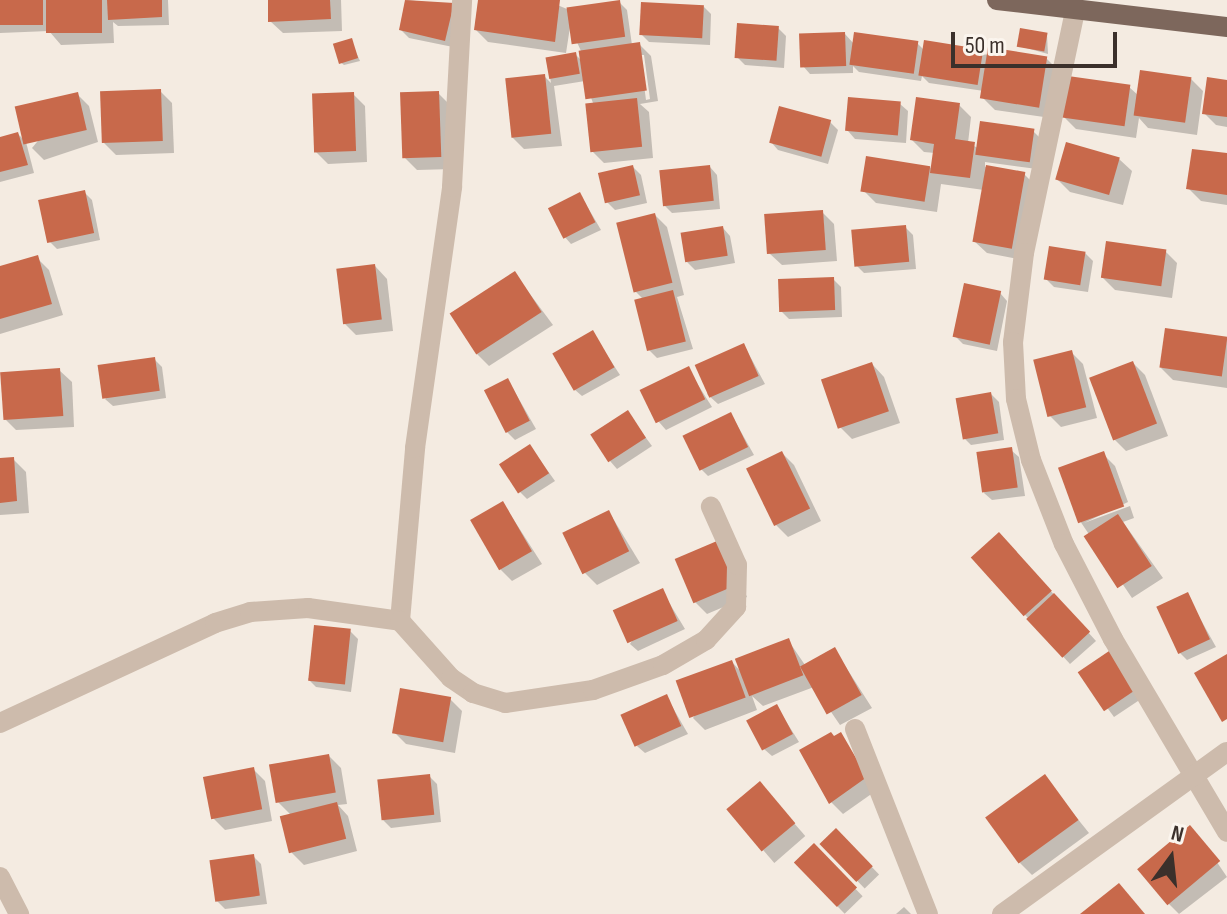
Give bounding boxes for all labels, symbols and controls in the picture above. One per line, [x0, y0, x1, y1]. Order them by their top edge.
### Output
scale bar [955, 16, 1121, 66]
text: 50 m [965, 31, 1005, 60]
north arrow [1131, 818, 1211, 898]
text: N [1168, 820, 1187, 849]

